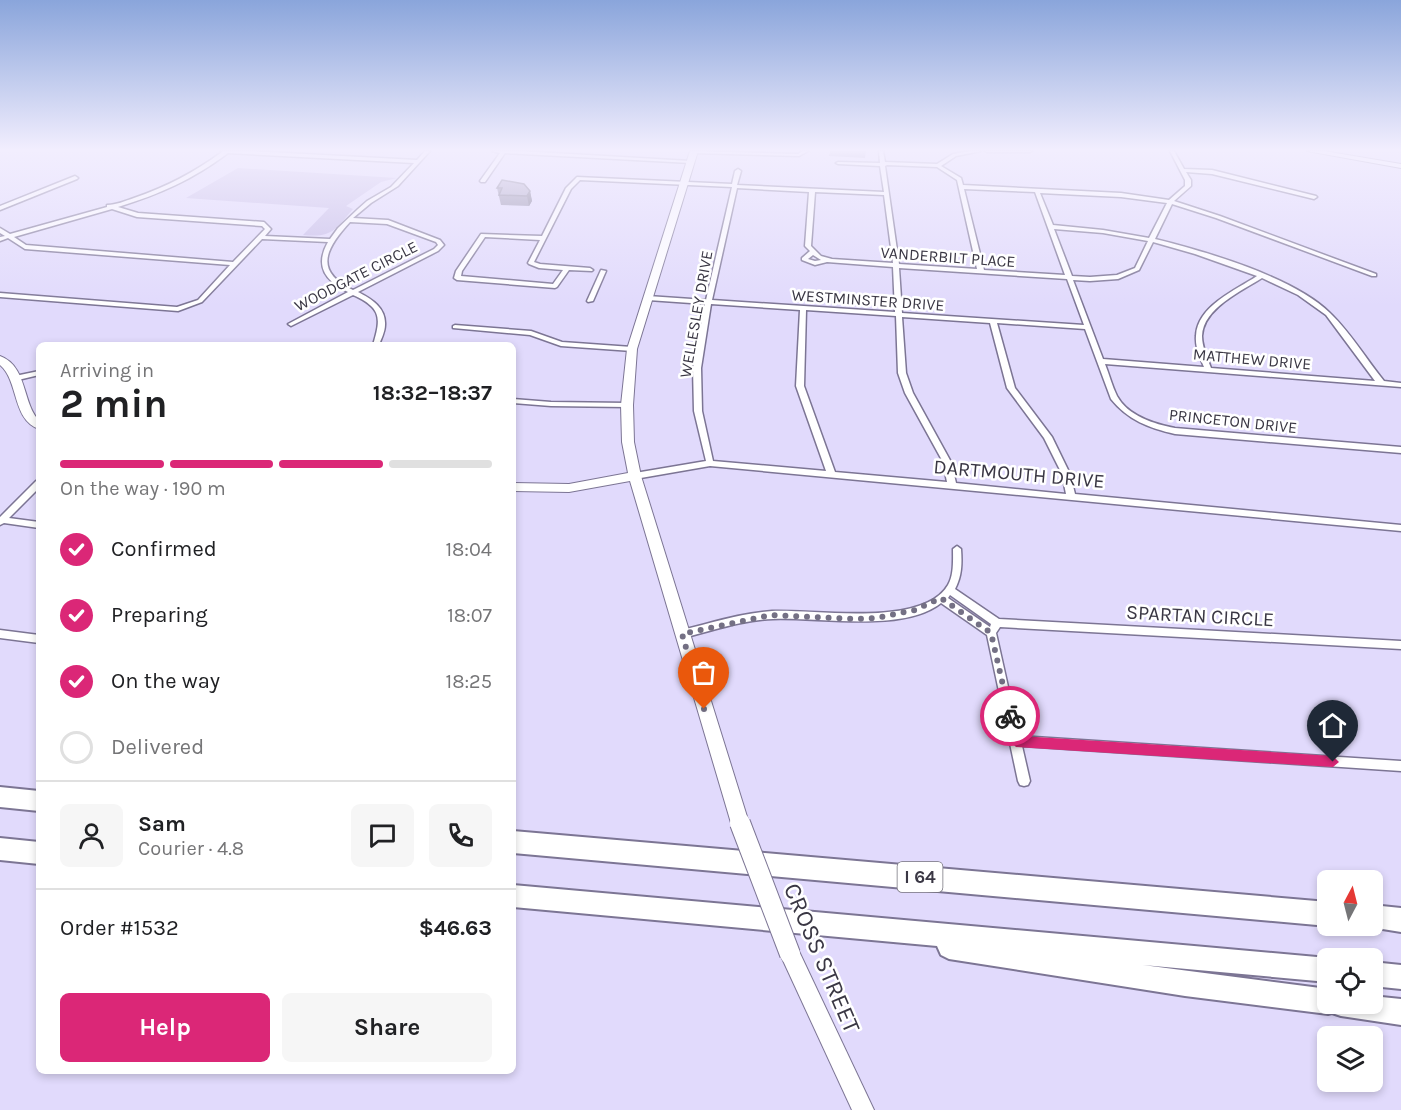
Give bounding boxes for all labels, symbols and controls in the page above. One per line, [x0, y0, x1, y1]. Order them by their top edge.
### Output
street label: WOODGATE CIRCLE [291, 237, 421, 315]
street label: VANDERBILT PLACE [880, 243, 1016, 271]
street label: WELLESLEY DRIVE [675, 249, 717, 379]
street label: WESTMINSTER DRIVE [791, 285, 945, 315]
street label: MATTHEW DRIVE [1192, 344, 1312, 374]
text: Arriving in [60, 359, 154, 382]
text: 18:32–18:37 [373, 380, 492, 406]
text: 2 min [60, 381, 168, 427]
street label: PRINCETON DRIVE [1168, 405, 1298, 437]
street label: DARTMOUTH DRIVE [933, 455, 1105, 493]
text: On the way · 190 m [60, 477, 226, 500]
icon: check [60, 533, 93, 566]
text: Confirmed [111, 536, 217, 562]
text: 18:04 [445, 538, 492, 561]
icon: check [60, 599, 93, 632]
street label: SPARTAN CIRCLE [1125, 601, 1275, 631]
text: Preparing [111, 602, 208, 628]
text: 18:07 [447, 604, 492, 627]
pin [678, 647, 729, 709]
icon: bag [687, 656, 720, 689]
icon: check [60, 665, 93, 698]
text: On the way [111, 668, 220, 694]
text: 18:25 [446, 670, 492, 693]
courier [980, 686, 1040, 746]
icon: bike [994, 700, 1027, 733]
pin [1307, 700, 1358, 762]
icon: home [1316, 709, 1349, 742]
text: Delivered [111, 734, 204, 760]
button: person [60, 804, 123, 867]
button: chat [351, 804, 414, 867]
button: phone [429, 804, 492, 867]
text: Sam [138, 811, 186, 837]
text: Courier · 4.8 [138, 837, 244, 860]
road number: I 64 [898, 862, 942, 892]
north arrow [1317, 870, 1383, 936]
map controls [1317, 870, 1383, 1092]
street label: CROSS STREET [778, 879, 866, 1037]
text: Order #1532 [60, 915, 179, 941]
text: $46.63 [419, 915, 492, 941]
button: locate [1317, 948, 1383, 1014]
button: Help [60, 993, 270, 1062]
button: Share [282, 993, 492, 1062]
button: layers [1317, 1026, 1383, 1092]

